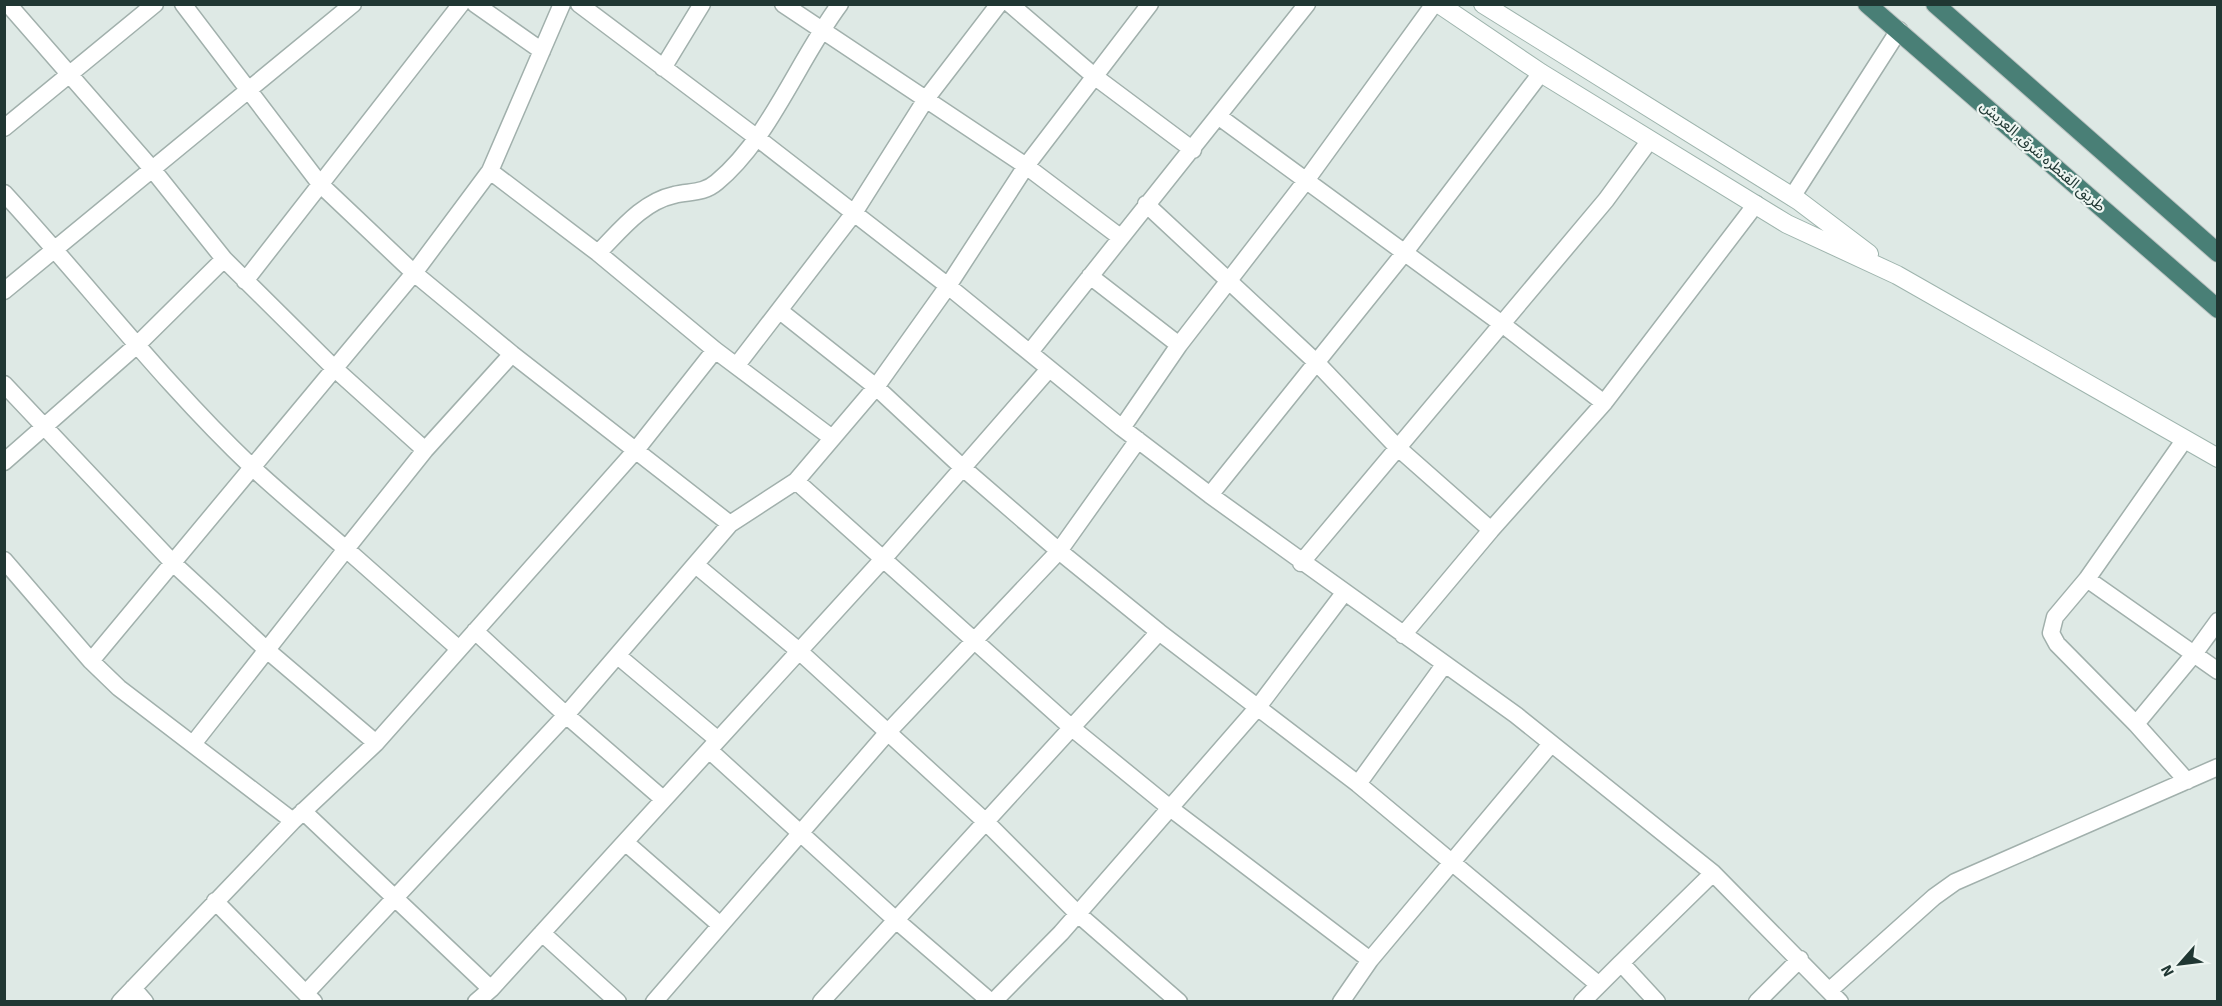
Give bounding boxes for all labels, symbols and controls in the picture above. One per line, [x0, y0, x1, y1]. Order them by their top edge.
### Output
street label: طريق القنطره شرق, العريش [1975, 96, 2110, 217]
north arrow [2150, 934, 2210, 994]
text: N [2155, 961, 2180, 980]

